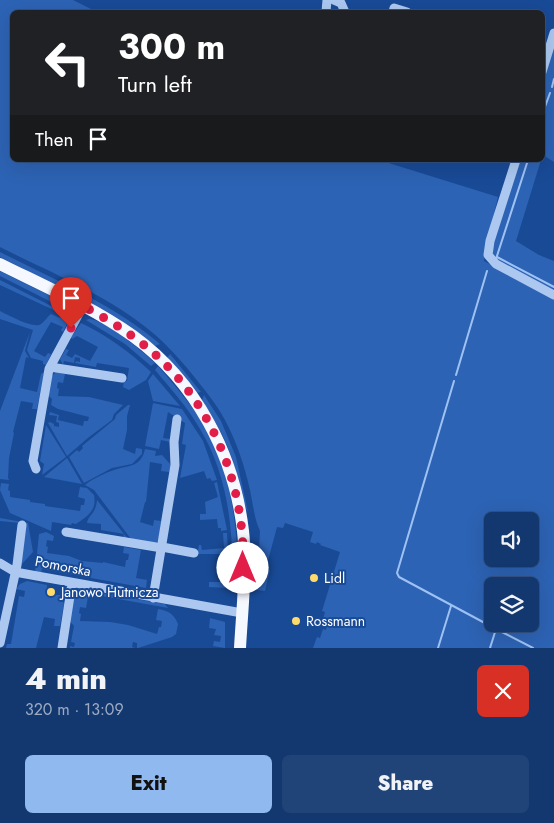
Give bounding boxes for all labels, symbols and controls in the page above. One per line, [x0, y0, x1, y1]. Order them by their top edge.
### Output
text: 300 m [118, 22, 225, 72]
icon: left [35, 30, 100, 95]
text: Turn left [118, 68, 192, 100]
icon: arrive [84, 125, 112, 153]
text: Then [35, 126, 74, 153]
pin [50, 277, 92, 328]
icon: arrive [57, 284, 85, 312]
map controls [484, 512, 539, 632]
button: sound [484, 512, 539, 567]
position arrow [216, 541, 268, 593]
street label: Pomorska [33, 551, 93, 581]
place label: Lidl [324, 568, 345, 588]
marker: Lidl [308, 572, 320, 584]
button: layers [484, 577, 539, 632]
place label: Janowo Hutnicza [59, 582, 159, 602]
marker: Janowo Hutnicza [45, 586, 57, 598]
place label: Rossmann [306, 611, 365, 631]
marker: Rossmann [290, 615, 302, 627]
text: 4 min [25, 657, 107, 700]
button: close [477, 665, 529, 717]
text: 320 m · 13:09 [25, 698, 124, 721]
button: Exit [25, 755, 272, 813]
button: Share [282, 755, 529, 813]

